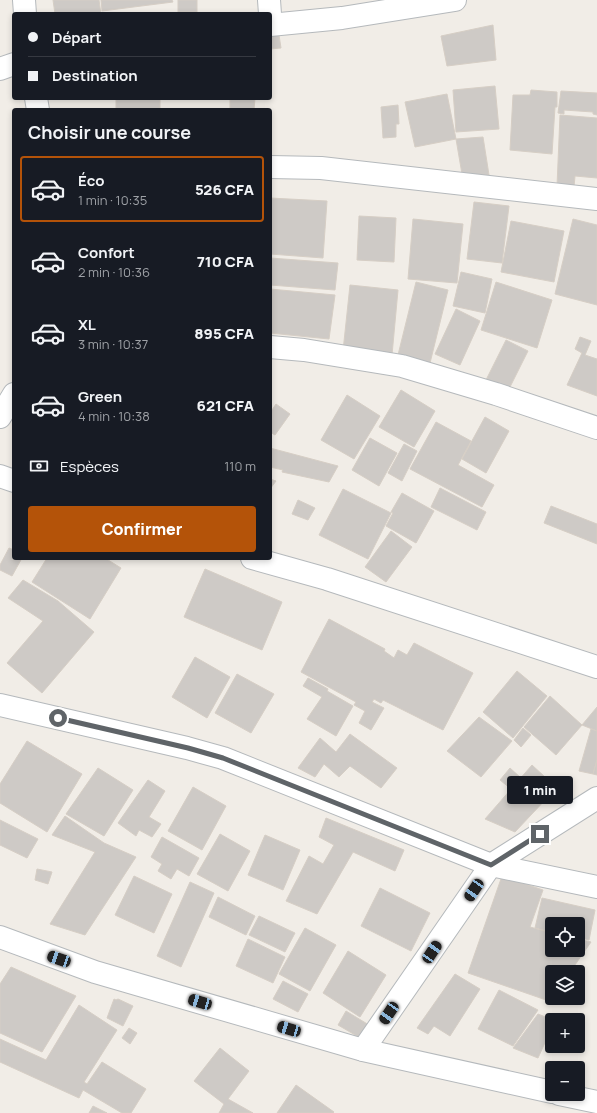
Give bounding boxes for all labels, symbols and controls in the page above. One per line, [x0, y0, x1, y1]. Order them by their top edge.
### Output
text: Départ [52, 27, 102, 48]
text: Destination [52, 65, 138, 86]
text: Choisir une course [28, 120, 191, 144]
text: Éco [78, 170, 104, 191]
icon: car [30, 171, 66, 207]
text: 526 CFA [195, 179, 254, 200]
text: 1 min · 10:35 [78, 191, 147, 209]
text: Confort [78, 242, 135, 263]
icon: car [30, 243, 66, 279]
text: 710 CFA [197, 251, 254, 272]
text: 2 min · 10:36 [78, 263, 150, 281]
text: XL [78, 314, 96, 335]
icon: car [30, 315, 66, 351]
text: 895 CFA [194, 323, 254, 344]
text: 3 min · 10:37 [78, 335, 148, 353]
text: Green [78, 386, 122, 407]
icon: car [30, 387, 66, 423]
text: 621 CFA [197, 395, 254, 416]
text: 4 min · 10:38 [78, 407, 150, 425]
icon: cash [28, 455, 50, 477]
text: Espèces [60, 456, 119, 477]
text: 110 m [224, 457, 256, 475]
button: Confirmer [28, 506, 256, 552]
route start [49, 709, 67, 727]
callout: 1 min [507, 776, 573, 804]
text: 1 min [524, 781, 556, 799]
route end [531, 825, 549, 843]
car [462, 877, 486, 903]
map controls [545, 917, 585, 1101]
button: locate [545, 917, 585, 957]
car [420, 939, 444, 965]
car [46, 949, 72, 969]
button: layers [545, 965, 585, 1005]
car [187, 993, 213, 1011]
car [377, 1000, 401, 1026]
button: + [545, 1013, 585, 1053]
car [276, 1020, 302, 1038]
button: − [545, 1061, 585, 1101]

